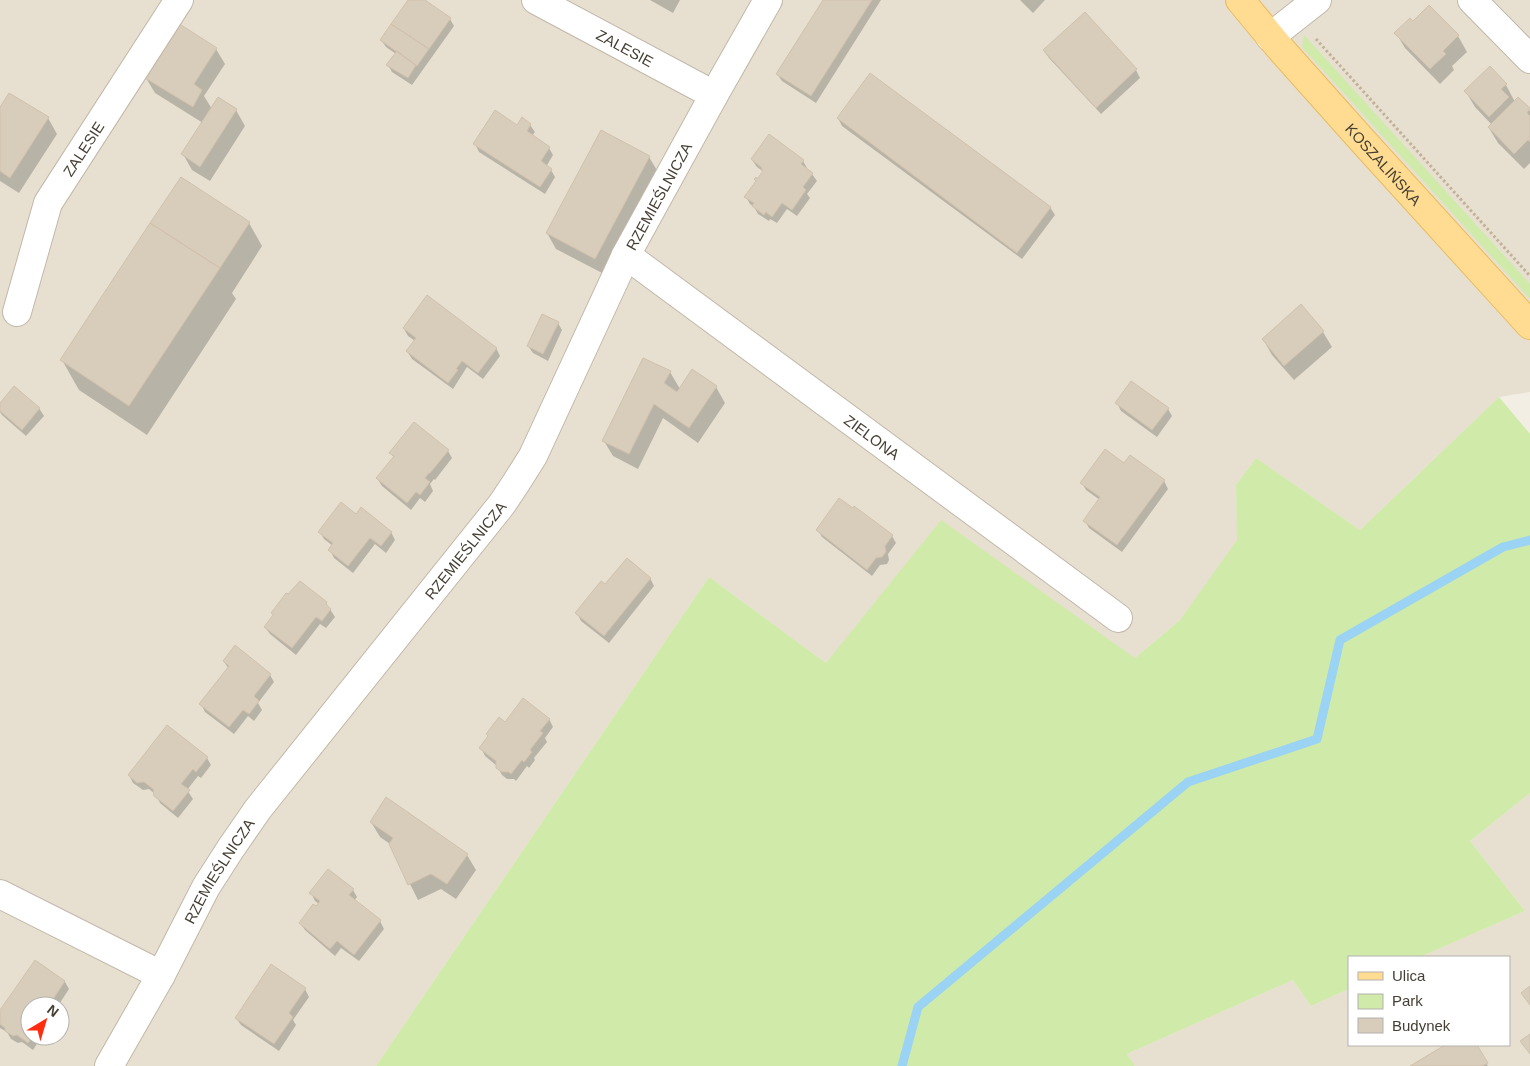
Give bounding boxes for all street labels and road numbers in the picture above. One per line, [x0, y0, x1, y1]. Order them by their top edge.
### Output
street label: ZALESIE [594, 26, 656, 70]
street label: ZALESIE [59, 118, 107, 179]
street label: KOSZALIŃSKA [1342, 120, 1425, 208]
street label: RZEMIEŚLNICZA [622, 139, 695, 253]
street label: ZIELONA [841, 411, 903, 463]
street label: RZEMIEŚLNICZA [421, 498, 509, 602]
street label: RZEMIEŚLNICZA [180, 815, 257, 926]

